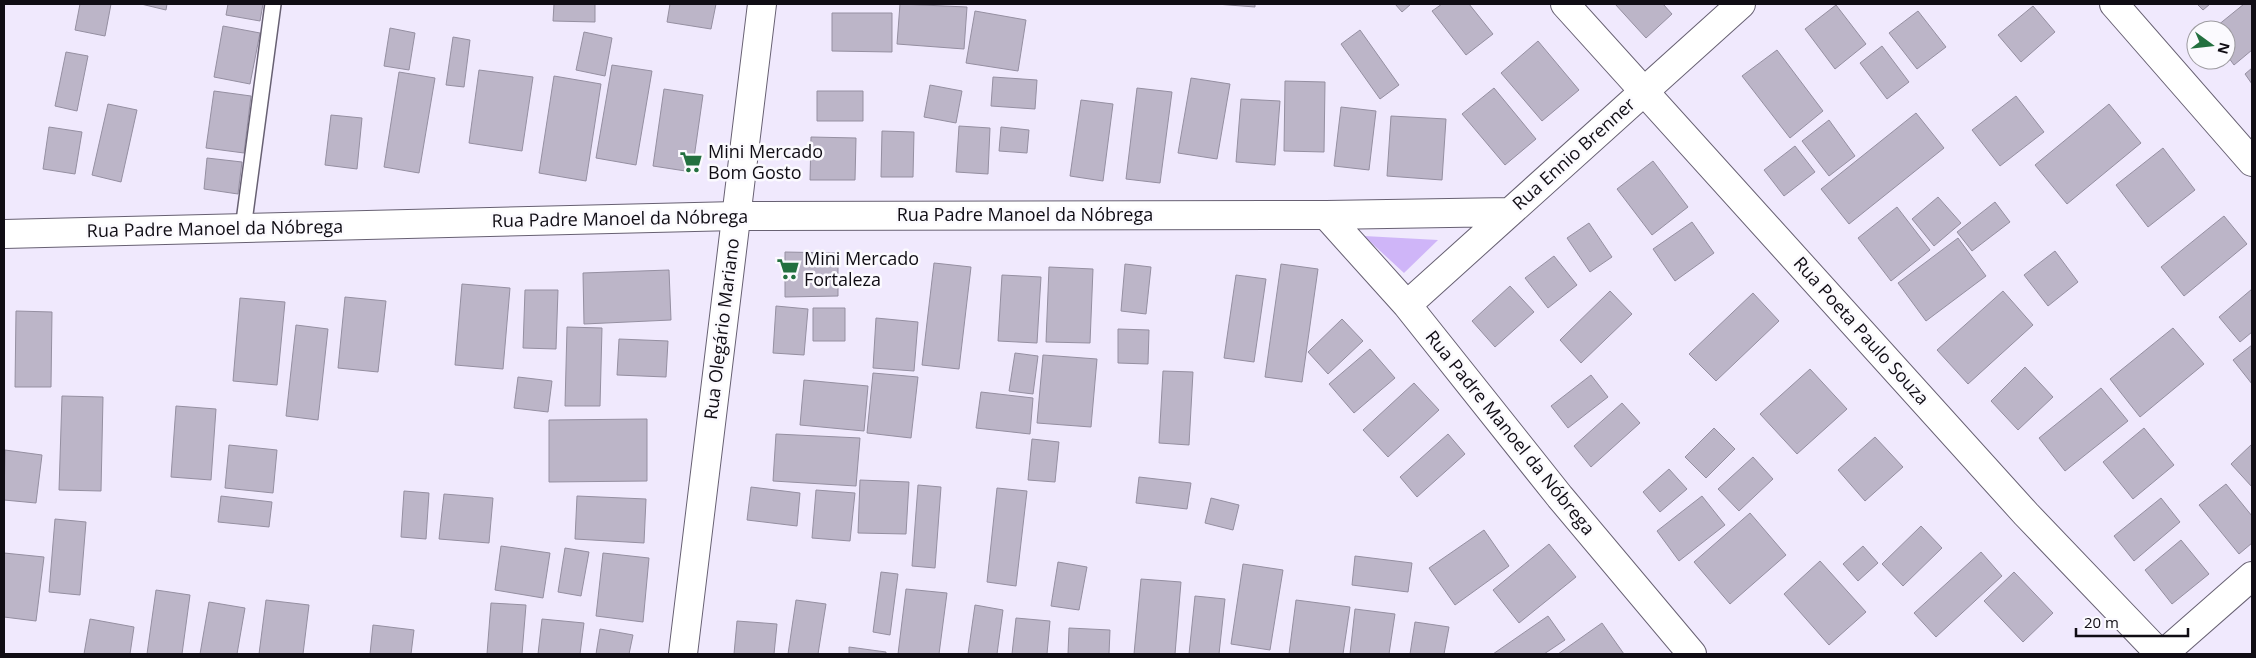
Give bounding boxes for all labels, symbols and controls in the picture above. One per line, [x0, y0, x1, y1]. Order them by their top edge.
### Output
north arrow [2186, 20, 2236, 70]
text: N [2213, 41, 2235, 56]
street label: Rua Ennio Brenner [1507, 91, 1640, 215]
place label: Mini Mercado Bom Gosto [708, 139, 823, 184]
supermarket icon: Mini Mercado Bom Gosto [678, 149, 704, 175]
street label: Rua Padre Manoel da Nóbrega [897, 202, 1153, 226]
street label: Rua Padre Manoel da Nóbrega [492, 204, 748, 232]
street label: Rua Padre Manoel da Nóbrega [87, 214, 343, 242]
street label: Rua Olegário Mariano [698, 237, 744, 421]
place label: Mini Mercado Fortaleza [804, 246, 919, 291]
street label: Rua Poeta Paulo Souza [1789, 251, 1935, 410]
supermarket icon: Mini Mercado Fortaleza [775, 256, 801, 282]
street label: Rua Padre Manoel da Nóbrega [1421, 325, 1601, 540]
scale bar [2076, 606, 2188, 638]
text: 20 m [2084, 612, 2119, 632]

